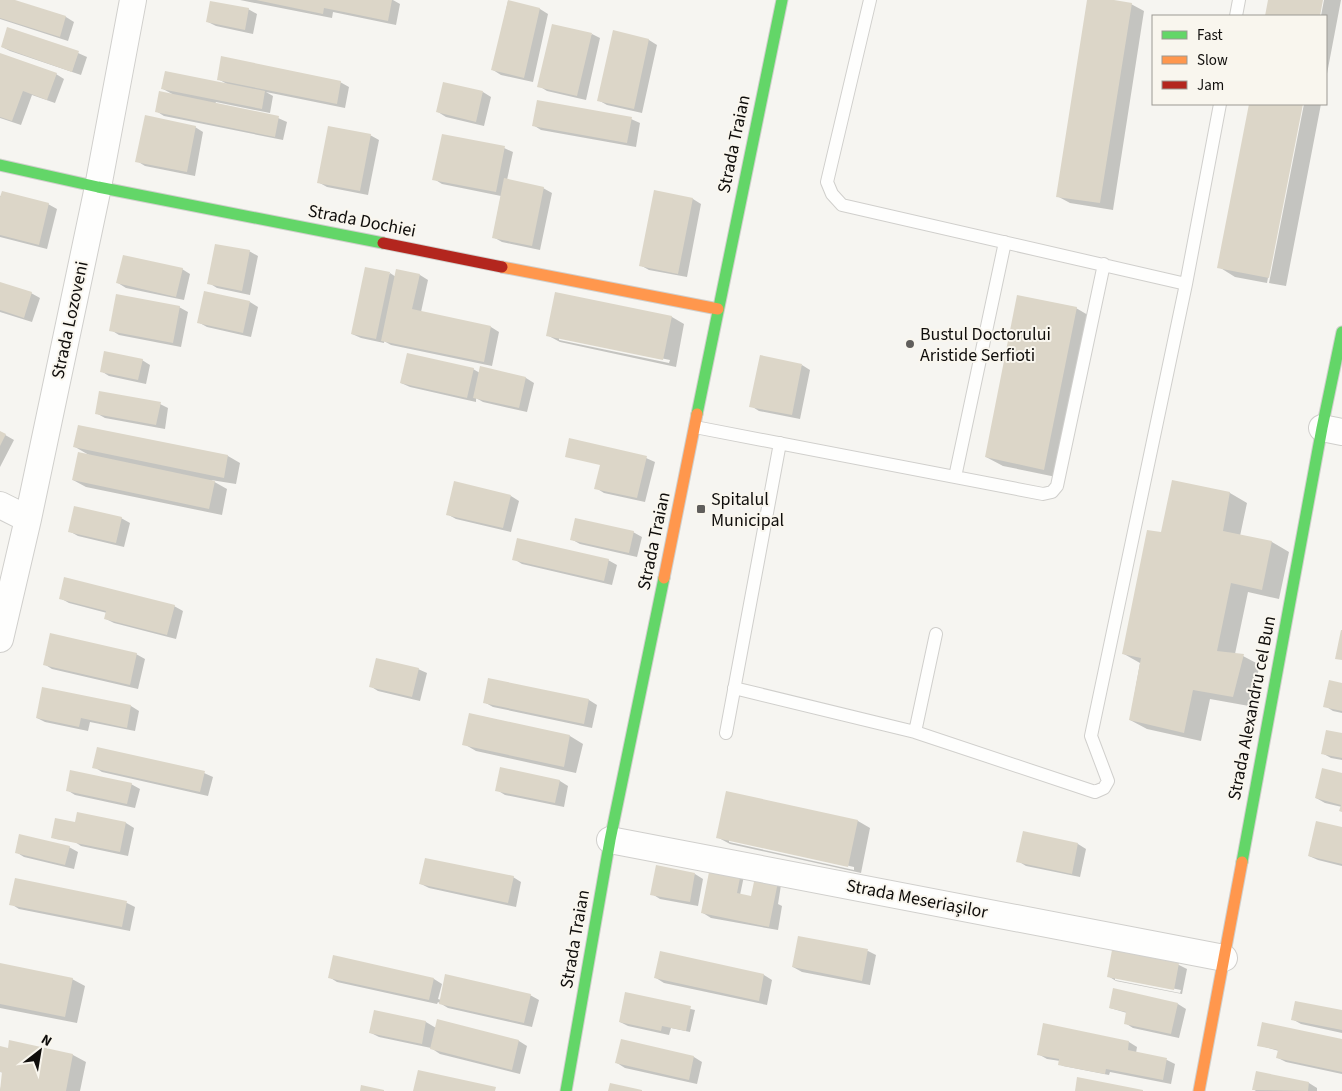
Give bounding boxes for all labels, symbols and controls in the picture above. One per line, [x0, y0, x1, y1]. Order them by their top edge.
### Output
legend [1152, 15, 1327, 105]
text: Fast [1197, 25, 1223, 46]
text: Slow [1197, 50, 1228, 71]
text: Jam [1197, 75, 1224, 96]
street label: Strada Traian [711, 93, 757, 195]
street label: Strada Dochiei [306, 198, 418, 244]
street label: Strada Lozoveni [45, 259, 95, 381]
place label: Bustul Doctorului Aristide Serfioti [920, 322, 1051, 368]
marker: Bustul Doctorului Aristide Serfioti [904, 338, 916, 350]
place label: Spitalul Municipal [711, 487, 784, 533]
street label: Strada Traian [631, 490, 677, 592]
marker: Spitalul Municipal [695, 503, 707, 515]
street label: Strada Alexandru cel Bun [1222, 614, 1282, 802]
street label: Strada Meseriașilor [844, 873, 991, 925]
street label: Strada Traian [554, 888, 596, 990]
north arrow [15, 1026, 65, 1076]
text: N [37, 1030, 55, 1052]

